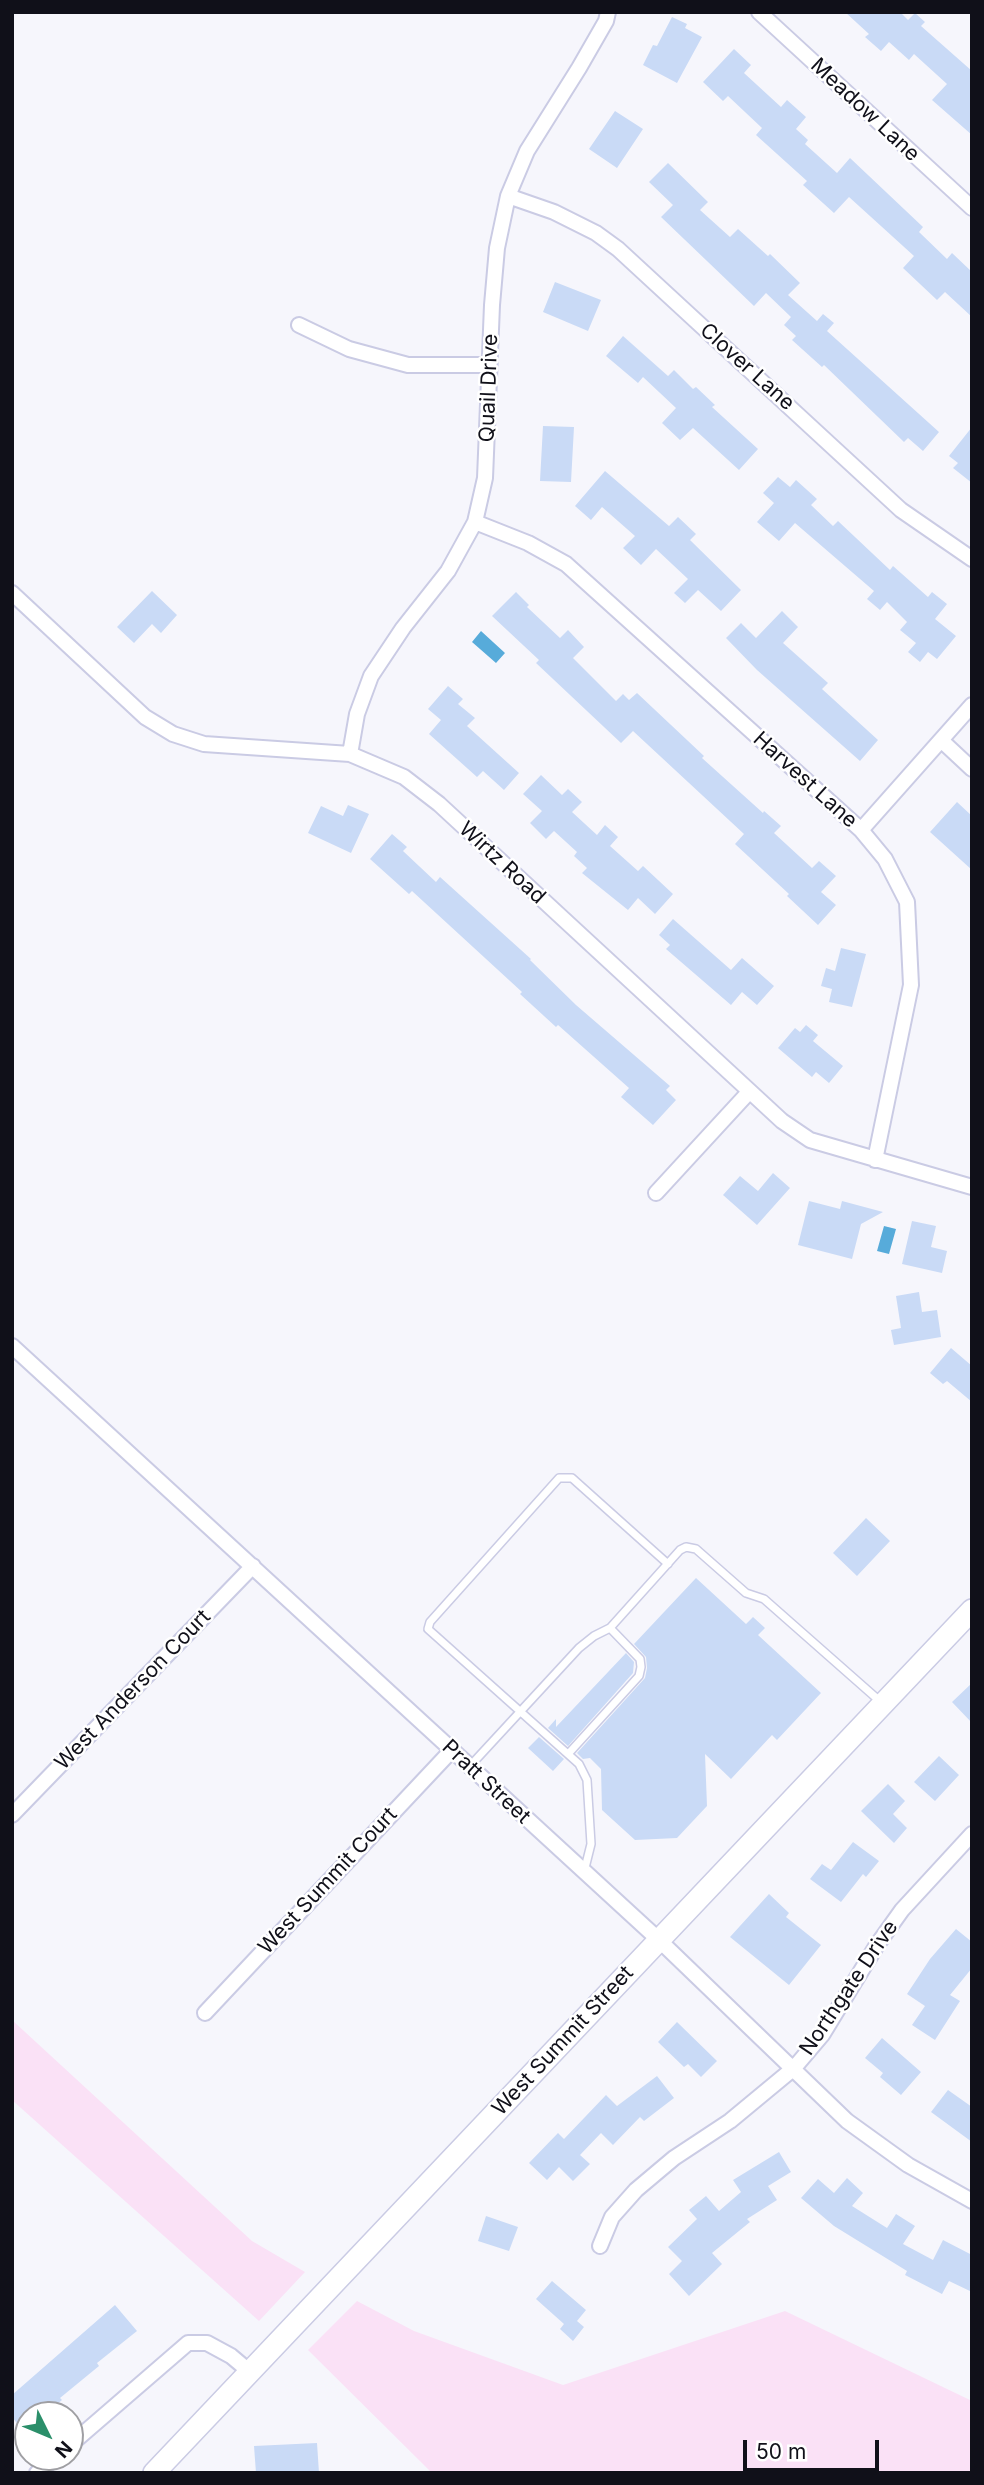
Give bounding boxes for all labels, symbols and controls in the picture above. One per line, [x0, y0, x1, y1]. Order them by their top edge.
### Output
street label: Meadow Lane [805, 53, 925, 167]
street label: Clover Lane [695, 318, 799, 416]
street label: Quail Drive [475, 333, 503, 443]
street label: Harvest Lane [748, 727, 862, 833]
street label: Wirtz Road [454, 817, 550, 909]
street label: West Anderson Court [50, 1605, 216, 1775]
street label: Pratt Street [437, 1735, 535, 1829]
street label: West Summit Court [253, 1802, 403, 1960]
street label: Northgate Drive [795, 1916, 903, 2060]
street label: West Summit Street [487, 1961, 639, 2121]
north arrow [14, 2401, 84, 2471]
scale bar [746, 2426, 883, 2470]
text: N [50, 2436, 77, 2462]
text: 50 m [756, 2439, 806, 2464]

